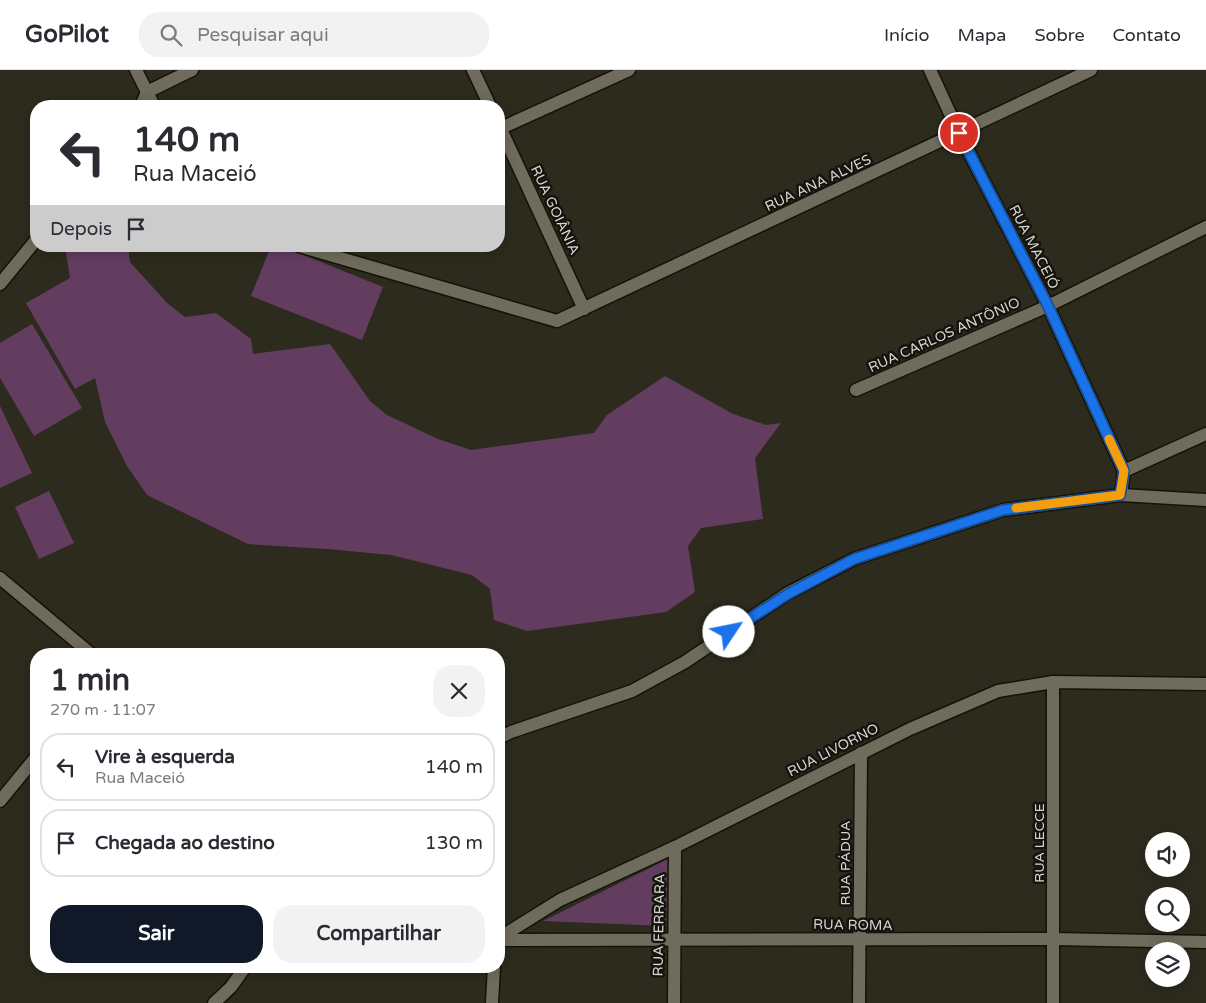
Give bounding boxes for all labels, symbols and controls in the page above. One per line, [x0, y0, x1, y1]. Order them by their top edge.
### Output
search box [139, 12, 489, 57]
text: GoPilot [25, 20, 109, 49]
icon: search [157, 21, 185, 49]
text: Pesquisar aqui [197, 24, 329, 46]
text: Início [884, 24, 929, 46]
text: Mapa [957, 24, 1006, 46]
text: Sobre [1034, 24, 1085, 46]
text: Contato [1113, 24, 1181, 46]
pin [938, 112, 980, 154]
text: 140 m [133, 119, 240, 161]
icon: arrive [945, 119, 973, 147]
icon: left [50, 120, 115, 185]
street label: RUA ANA ALVES [762, 151, 874, 215]
text: Rua Maceió [133, 161, 257, 187]
street label: RUA GOIÂNIA [527, 163, 583, 257]
street label: RUA MACEIÓ [1006, 202, 1062, 292]
icon: arrive [122, 215, 150, 243]
text: Depois [50, 218, 112, 240]
street label: RUA CARLOS ANTÔNIO [866, 294, 1022, 376]
position arrow [702, 605, 754, 657]
text: 1 min [50, 662, 130, 699]
button: close [433, 665, 485, 717]
text: 270 m · 11:07 [50, 700, 156, 720]
street label: RUA LIVORNO [785, 720, 881, 780]
text: Vire à esquerda [95, 746, 235, 768]
icon: left [52, 753, 80, 781]
text: 140 m [425, 756, 483, 778]
text: Rua Maceió [95, 768, 185, 788]
street label: RUA LECCE [1031, 803, 1048, 883]
street label: RUA PÁDUA [837, 821, 854, 905]
icon: arrive [52, 829, 80, 857]
text: Chegada ao destino [95, 832, 275, 854]
text: 130 m [425, 832, 483, 854]
map controls [1145, 832, 1190, 987]
button: sound [1145, 832, 1190, 877]
street label: RUA FERRARA [650, 874, 668, 976]
button: search [1145, 887, 1190, 932]
button: Sair [50, 905, 263, 963]
button: Compartilhar [273, 905, 485, 963]
street label: RUA ROMA [813, 916, 893, 934]
button: layers [1145, 942, 1190, 987]

